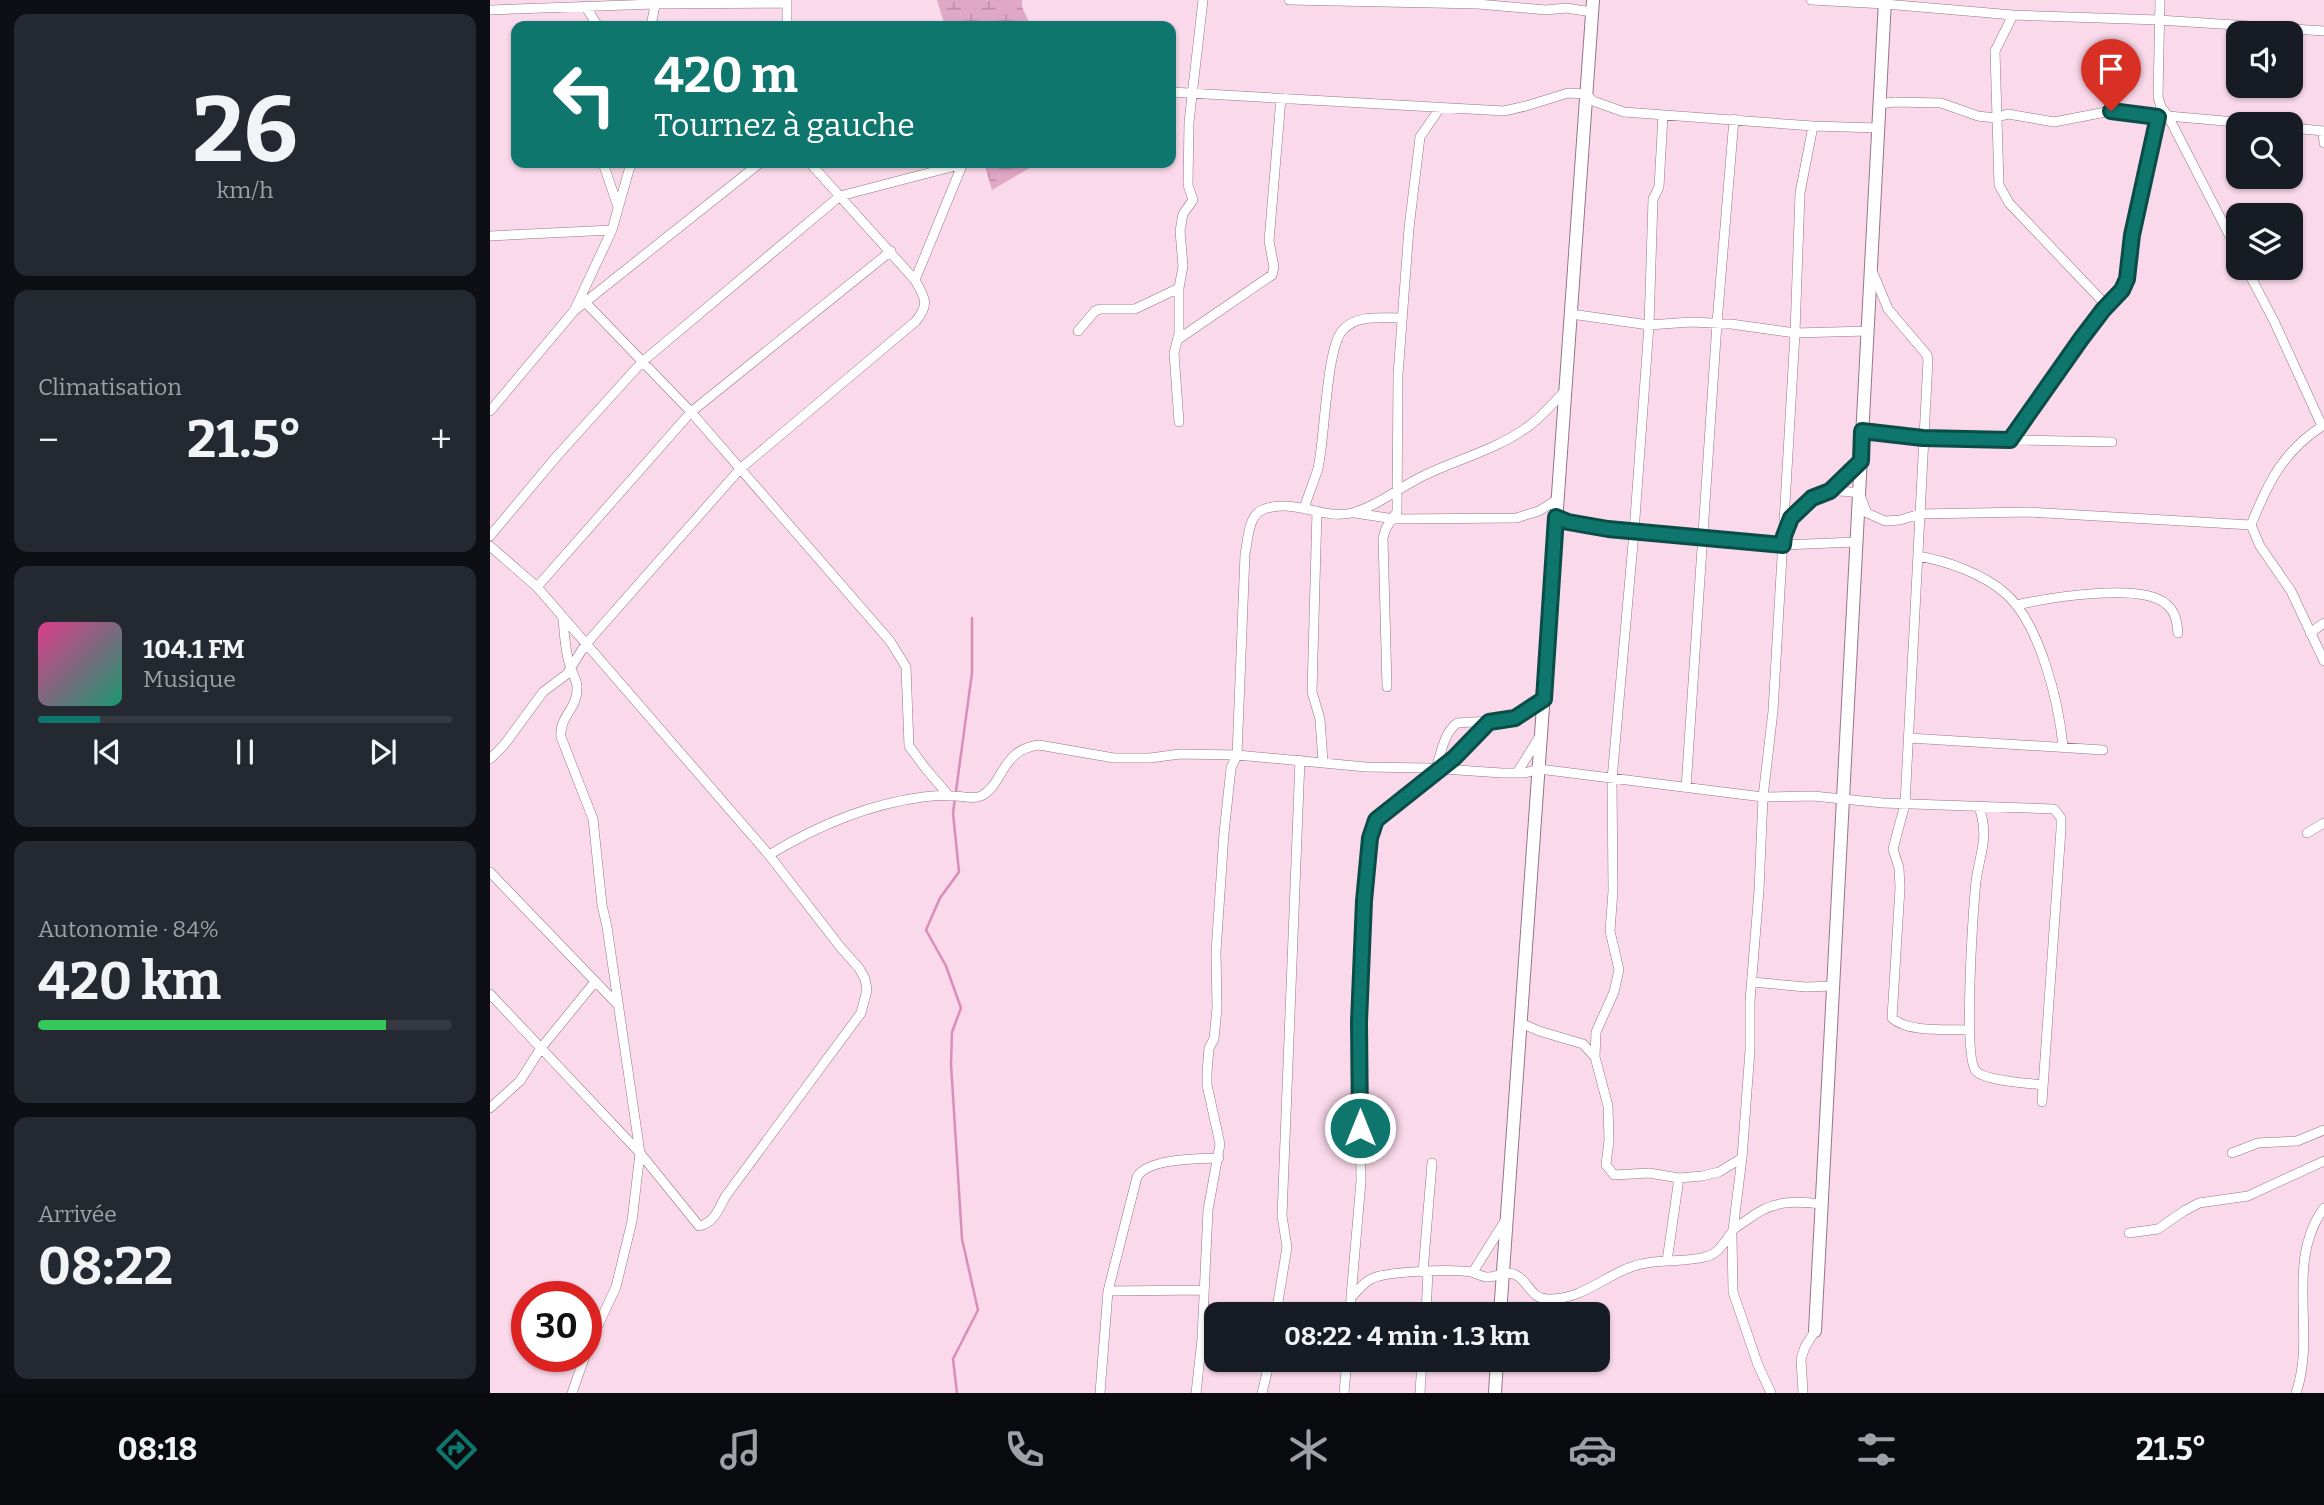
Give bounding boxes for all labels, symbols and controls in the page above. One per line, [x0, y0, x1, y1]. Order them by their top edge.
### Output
map controls [2226, 21, 2303, 280]
button: sound [2226, 21, 2303, 98]
pin [2081, 39, 2141, 111]
text: 420 m [654, 46, 798, 105]
icon: left [539, 49, 630, 140]
icon: arrive [2092, 50, 2130, 88]
text: 26 [192, 76, 298, 185]
text: Tournez à gauche [654, 106, 915, 144]
button: search [2226, 112, 2303, 189]
text: km/h [217, 176, 273, 204]
button: layers [2226, 203, 2303, 280]
text: Climatisation [38, 373, 182, 401]
text: 21.5° [187, 408, 302, 471]
text: − [38, 417, 59, 463]
text: + [430, 417, 452, 463]
text: 104.1 FM [143, 634, 245, 665]
text: Musique [143, 665, 236, 693]
icon: previous [88, 733, 126, 771]
icon: pause [226, 733, 264, 771]
icon: next [364, 733, 402, 771]
text: Autonomie · 84% [38, 915, 219, 943]
text: 420 km [38, 950, 221, 1013]
position arrow [1323, 1091, 1397, 1165]
text: Arrivée [38, 1200, 117, 1228]
text: 08:22 [38, 1235, 173, 1298]
speed limit sign: 30 [511, 1281, 602, 1372]
text: 08:22 · 4 min · 1.3 km [1284, 1321, 1530, 1352]
icon: directions [432, 1425, 481, 1474]
icon: music [716, 1425, 765, 1474]
icon: phone [1000, 1425, 1049, 1474]
icon: climate [1284, 1425, 1333, 1474]
icon: car [1568, 1425, 1617, 1474]
icon: filters [1852, 1425, 1901, 1474]
text: 08:18 [117, 1430, 198, 1468]
text: 21.5° [2136, 1430, 2207, 1468]

